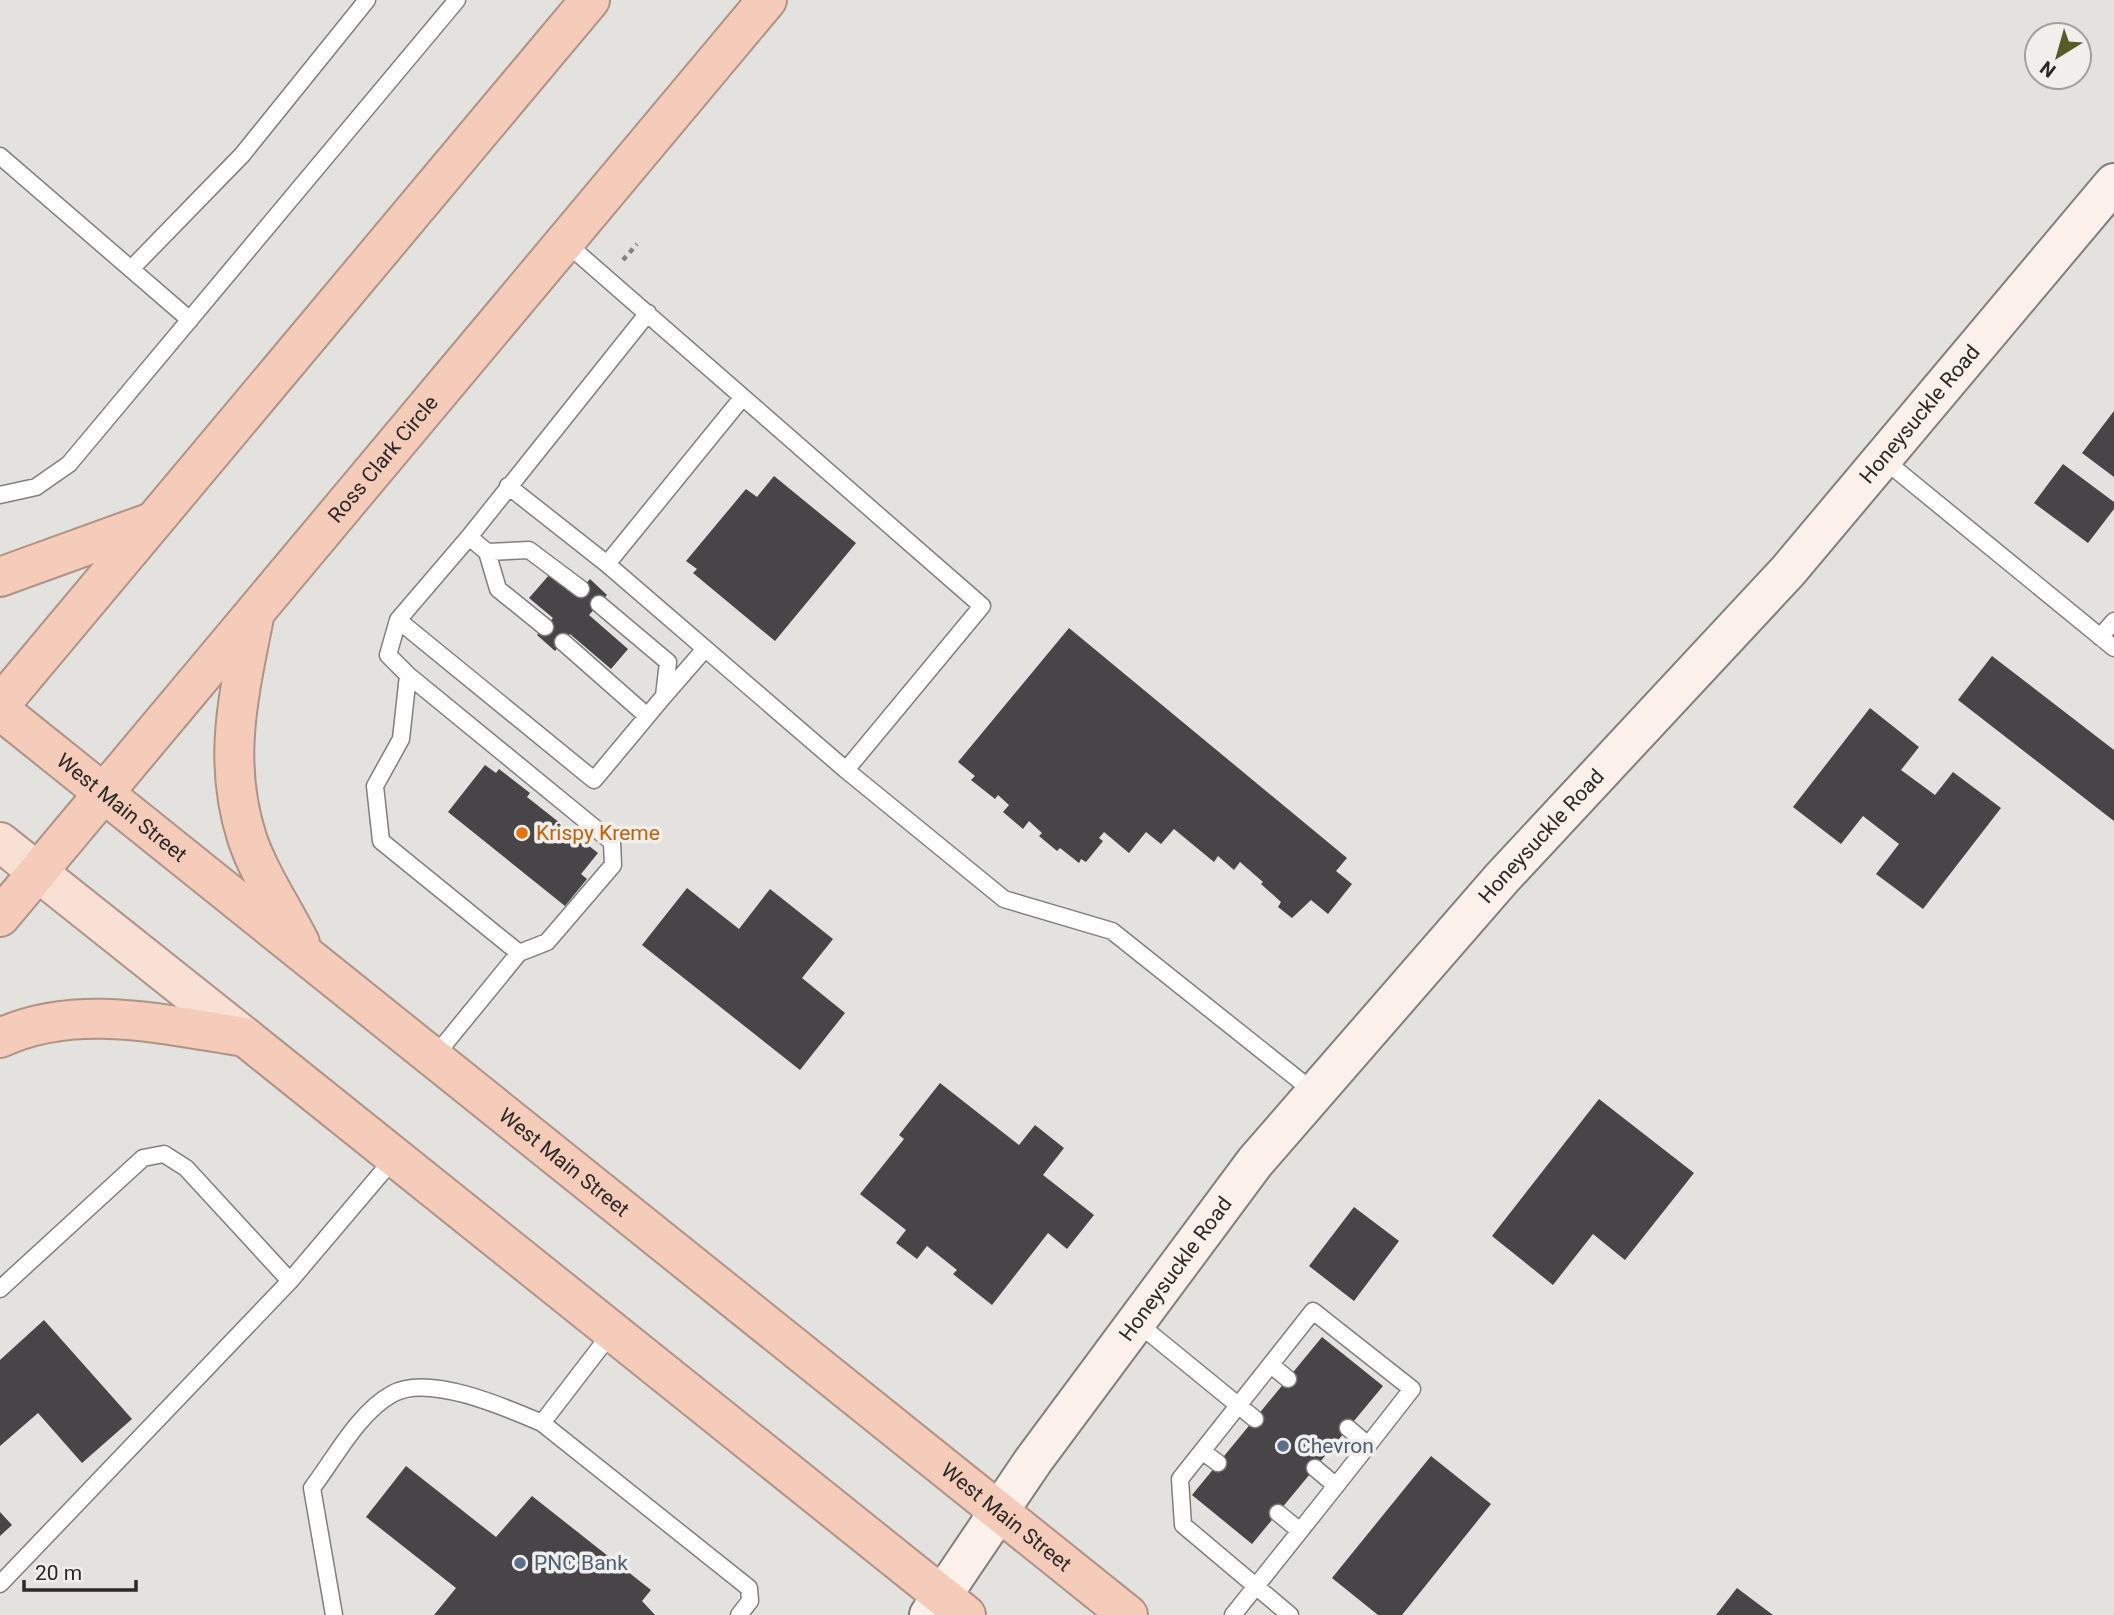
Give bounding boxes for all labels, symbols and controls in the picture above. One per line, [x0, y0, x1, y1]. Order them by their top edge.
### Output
north arrow [2023, 21, 2093, 91]
text: N [2036, 56, 2060, 82]
street label: Honeysuckle Road [1855, 340, 1985, 488]
street label: Ross Clark Circle [323, 391, 443, 527]
street label: West Main Street [52, 748, 192, 867]
street label: Honeysuckle Road [1474, 764, 1609, 908]
place label: Krispy Kreme [536, 821, 660, 845]
marker: Krispy Kreme [514, 825, 530, 841]
street label: West Main Street [494, 1103, 634, 1222]
street label: Honeysuckle Road [1114, 1192, 1237, 1346]
place label: Chevron [1297, 1434, 1374, 1458]
marker: Chevron [1275, 1438, 1291, 1454]
street label: West Main Street [936, 1458, 1076, 1577]
scale bar [24, 1548, 136, 1592]
place label: PNC Bank [534, 1551, 628, 1575]
marker: PNC Bank [512, 1555, 528, 1571]
text: 20 m [35, 1561, 82, 1585]

